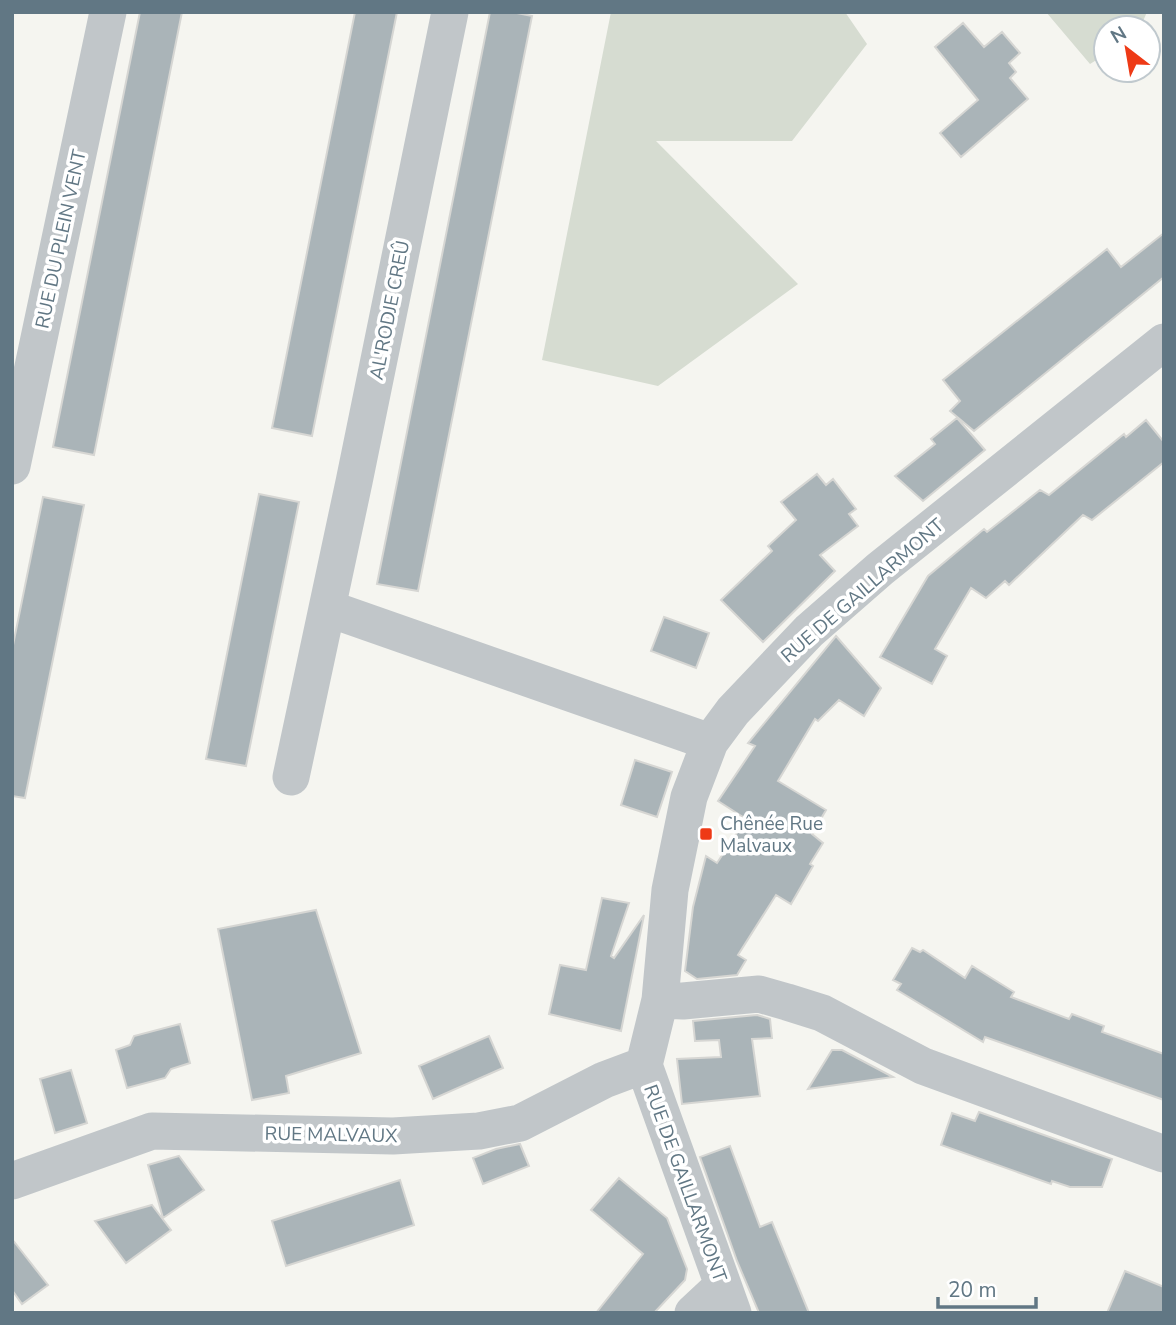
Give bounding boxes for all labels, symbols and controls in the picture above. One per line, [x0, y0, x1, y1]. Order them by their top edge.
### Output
north arrow [1092, 14, 1162, 84]
text: N [1106, 20, 1132, 50]
street label: RUE DU PLEIN VENT [29, 147, 93, 331]
street label: AL'RODJE CREÛ [364, 238, 416, 382]
street label: RUE DE GAILLARMONT [776, 512, 950, 669]
place label: Chênée Rue Malvaux [720, 811, 823, 859]
marker: Chênée Rue Malvaux [698, 826, 714, 842]
street label: RUE DE GAILLARMONT [637, 1081, 733, 1286]
street label: RUE MALVAUX [264, 1121, 398, 1149]
scale bar [938, 1266, 1036, 1310]
text: 20 m [948, 1276, 997, 1304]

